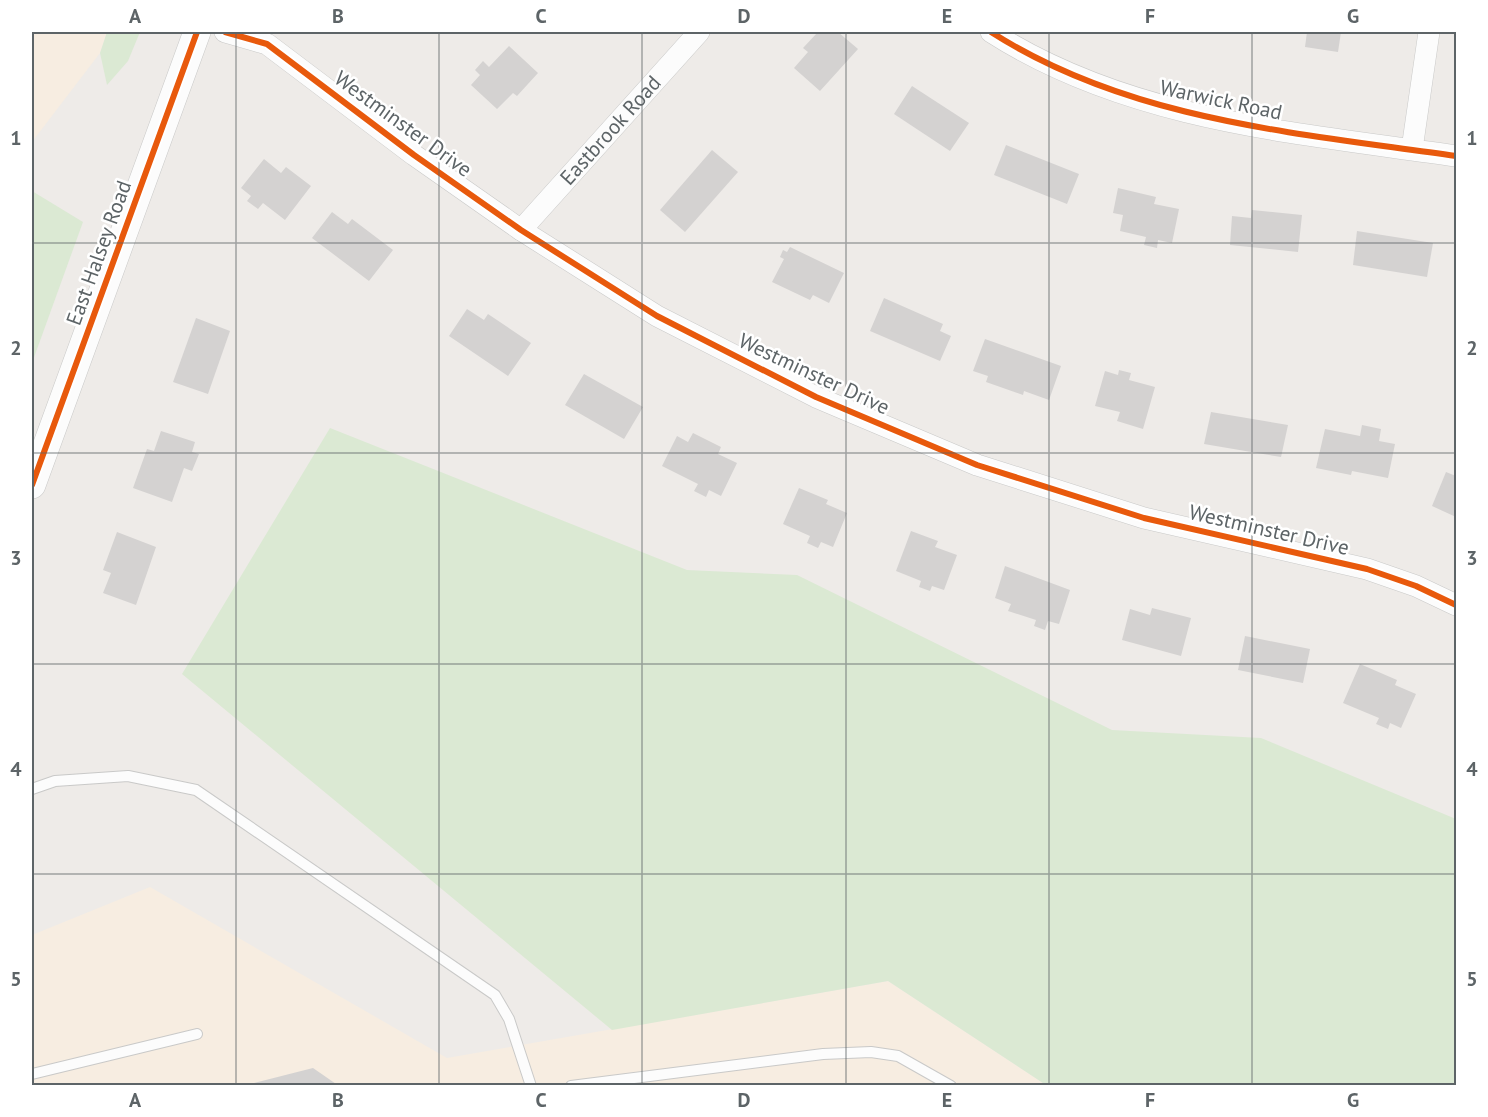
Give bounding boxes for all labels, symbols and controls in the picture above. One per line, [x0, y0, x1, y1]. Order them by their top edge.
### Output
text: A [129, 3, 142, 29]
text: B [332, 3, 344, 29]
text: C [535, 3, 547, 29]
text: D [738, 3, 751, 29]
text: E [942, 3, 952, 29]
text: F [1145, 3, 1155, 29]
text: G [1347, 3, 1359, 29]
street label: Westminster Drive [329, 65, 477, 183]
street label: Eastbrook Road [554, 70, 666, 190]
street label: Warwick Road [1158, 73, 1285, 126]
text: 1 [10, 125, 22, 151]
text: 1 [1466, 125, 1478, 151]
street label: East Halsey Road [60, 177, 137, 329]
street label: Westminster Drive [734, 327, 894, 420]
text: 2 [10, 335, 22, 361]
text: 2 [1466, 335, 1478, 361]
street label: Westminster Drive [1186, 498, 1352, 561]
text: 3 [10, 545, 22, 571]
text: 3 [1466, 545, 1478, 571]
text: 4 [10, 756, 22, 782]
text: 4 [1466, 756, 1478, 782]
text: 5 [10, 966, 22, 992]
text: 5 [1466, 966, 1478, 992]
text: A [129, 1087, 142, 1113]
text: B [332, 1087, 344, 1113]
text: C [535, 1087, 547, 1113]
text: D [738, 1087, 751, 1113]
text: E [942, 1087, 952, 1113]
text: F [1145, 1087, 1155, 1113]
text: G [1347, 1087, 1359, 1113]

